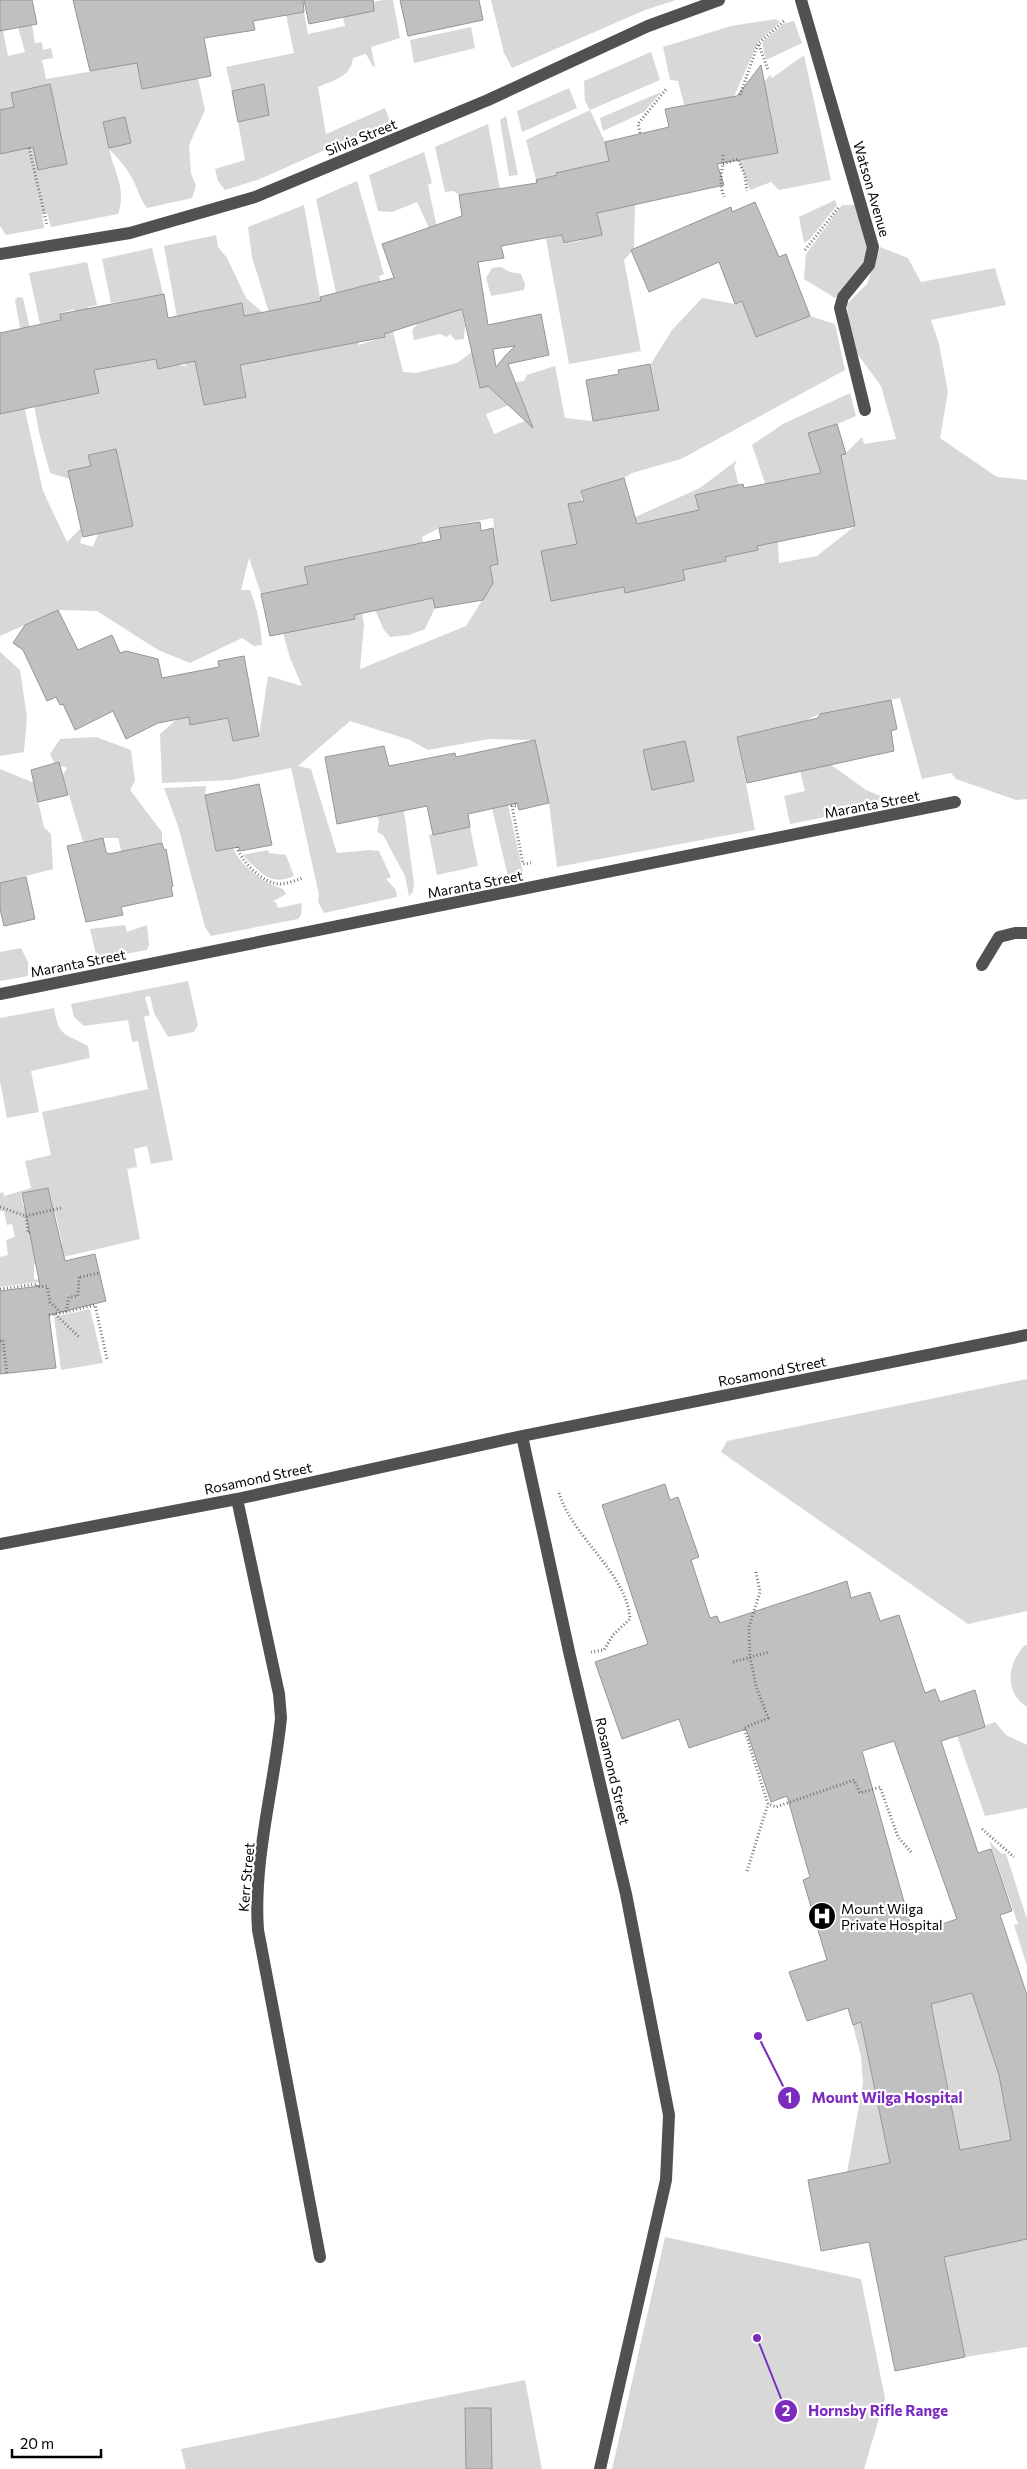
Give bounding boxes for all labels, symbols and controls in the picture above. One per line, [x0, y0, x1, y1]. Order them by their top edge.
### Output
street label: Silvia Street [323, 115, 400, 159]
street label: Watson Avenue [850, 139, 894, 239]
street label: Maranta Street [823, 786, 921, 822]
street label: Maranta Street [426, 866, 524, 902]
street label: Maranta Street [29, 945, 127, 981]
street label: Rosamond Street [716, 1352, 828, 1390]
street label: Rosamond Street [203, 1458, 314, 1498]
street label: Rosamond Street [592, 1716, 634, 1827]
street label: Kerr Street [234, 1841, 258, 1912]
place label: Mount Wilga Private Hospital [841, 1900, 943, 1933]
hospital icon: Mount Wilga Private Hospital [807, 1901, 837, 1931]
callout: Mount Wilga Hospital [777, 2083, 973, 2113]
text: 1 [786, 2088, 792, 2106]
text: Mount Wilga Hospital [811, 2088, 963, 2106]
callout: Hornsby Rifle Range [773, 2396, 958, 2426]
text: 2 [782, 2401, 790, 2419]
text: Hornsby Rifle Range [808, 2401, 948, 2419]
scale bar [12, 2426, 101, 2458]
text: 20 m [20, 2434, 54, 2452]

